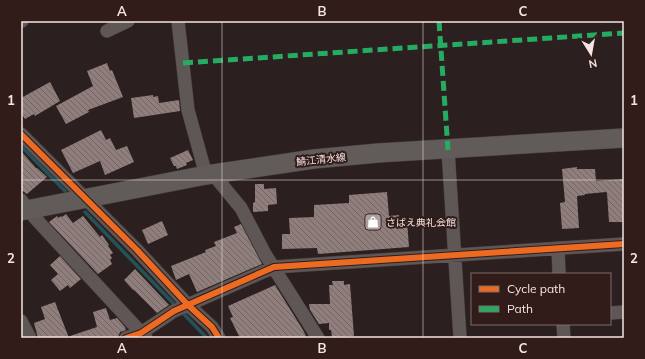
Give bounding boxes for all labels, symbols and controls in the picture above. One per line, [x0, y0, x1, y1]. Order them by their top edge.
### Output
text: A [117, 3, 127, 19]
text: B [318, 3, 327, 19]
text: C [519, 3, 528, 19]
north arrow [571, 34, 611, 74]
text: N [587, 56, 598, 71]
text: 1 [7, 92, 15, 108]
text: 1 [630, 92, 638, 108]
street label: 鯖江清水線 [296, 150, 347, 169]
shop icon: さばえ典礼会館 [363, 212, 383, 232]
place label: さばえ典礼会館 [386, 216, 456, 229]
text: 2 [7, 250, 15, 266]
text: 2 [630, 250, 638, 266]
legend [471, 273, 611, 325]
text: Cycle path [507, 281, 565, 296]
text: Path [507, 301, 533, 316]
text: A [117, 340, 127, 356]
text: B [318, 340, 327, 356]
text: C [519, 340, 528, 356]

